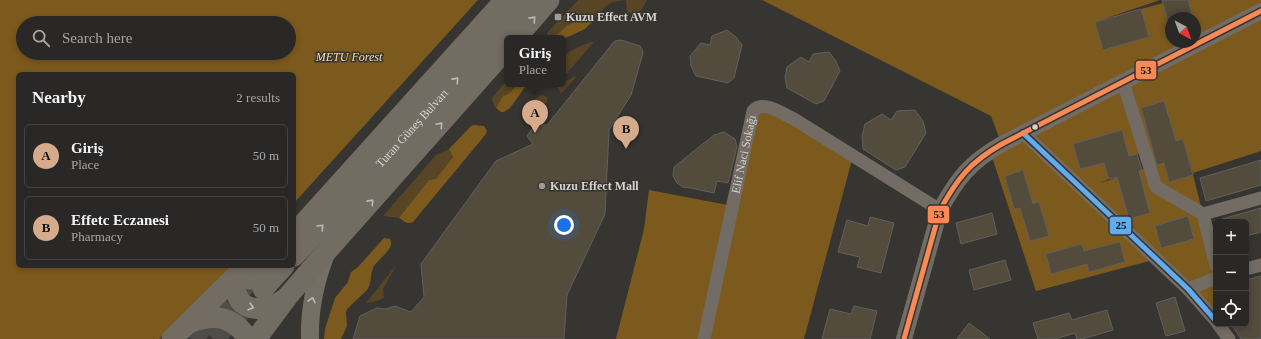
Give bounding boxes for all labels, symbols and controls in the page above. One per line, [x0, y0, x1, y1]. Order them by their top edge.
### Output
place label: Kuzu Effect AVM [566, 10, 657, 24]
marker: Kuzu Effect AVM [553, 12, 563, 22]
north arrow [1165, 12, 1201, 48]
search box [16, 16, 296, 60]
one-way arrow [528, 16, 535, 24]
icon: search [30, 27, 52, 49]
text: Search here [62, 30, 132, 46]
popup [504, 35, 566, 87]
text: Giriş [519, 45, 551, 61]
park label: METU Forest [315, 50, 383, 64]
line badge: 53 [1135, 60, 1157, 80]
text: Place [519, 62, 547, 77]
text: 53 [1141, 64, 1152, 76]
one-way arrow [451, 77, 459, 85]
street label: Turan Güneş Bulvarı [373, 86, 451, 170]
text: Nearby [32, 88, 86, 107]
text: 2 results [236, 90, 280, 105]
pin: A [522, 100, 548, 133]
street label: Elif Naci Sokağı [728, 113, 759, 195]
pin: B [613, 116, 639, 149]
one-way arrow [435, 122, 442, 129]
unlabelled marker [1030, 122, 1040, 132]
text: Giriş [71, 140, 104, 156]
text: A [41, 148, 51, 163]
text: 50 m [253, 148, 279, 163]
text: Place [71, 157, 99, 172]
place label: Kuzu Effect Mall [550, 179, 639, 193]
marker: Kuzu Effect Mall [537, 181, 547, 191]
one-way arrow [366, 199, 373, 207]
line badge: 53 [927, 205, 950, 224]
text: 53 [934, 208, 945, 220]
text: Effetc Eczanesi [71, 212, 169, 228]
your location [554, 215, 574, 235]
line badge: 25 [1109, 216, 1132, 235]
text: 25 [1116, 219, 1127, 231]
map controls [1213, 219, 1249, 327]
button: + [1213, 219, 1249, 255]
text: B [42, 220, 50, 235]
text: 50 m [253, 220, 279, 235]
one-way arrow [316, 224, 324, 232]
text: Pharmacy [71, 229, 123, 244]
button: − [1213, 255, 1249, 291]
button: locate [1213, 291, 1249, 327]
one-way arrow [307, 297, 315, 303]
one-way arrow [247, 302, 254, 311]

